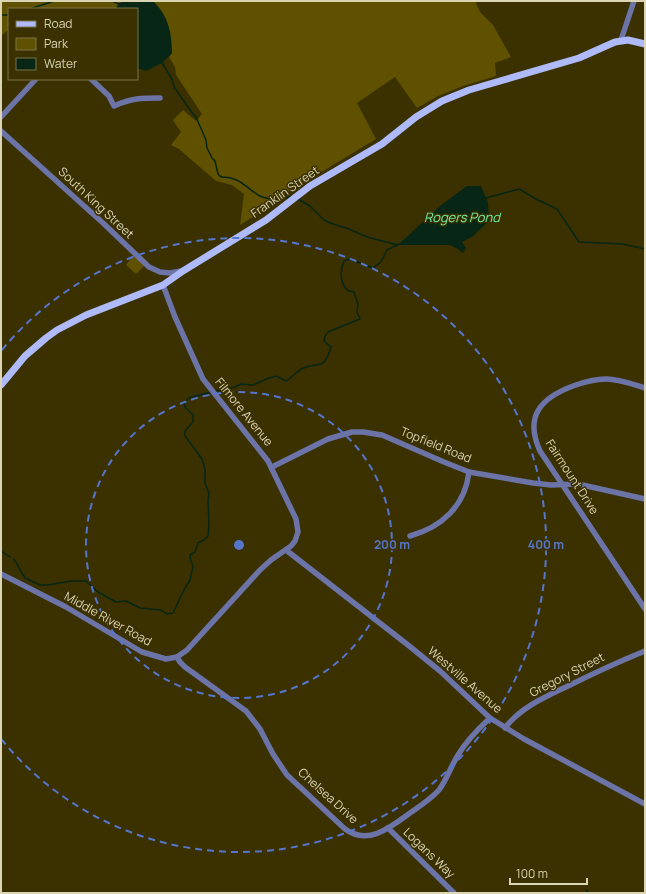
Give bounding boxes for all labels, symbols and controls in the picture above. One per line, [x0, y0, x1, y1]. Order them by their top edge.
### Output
legend [8, 8, 138, 80]
text: Road [44, 15, 72, 32]
text: Park [44, 35, 69, 52]
text: Water [44, 55, 78, 72]
street label: Franklin Street [247, 162, 323, 222]
street label: South King Street [55, 163, 138, 242]
water label: Rogers Pond [424, 208, 502, 226]
street label: Filmore Avenue [211, 374, 277, 450]
street label: Topfield Road [398, 423, 474, 467]
street label: Fairmount Drive [542, 436, 603, 518]
text: 200 m [374, 536, 410, 553]
text: 400 m [528, 536, 564, 553]
centre of rings [232, 538, 246, 552]
street label: Middle River Road [61, 587, 155, 650]
street label: Westville Avenue [424, 642, 506, 717]
street label: Gregory Street [526, 648, 607, 701]
street label: Chelsea Drive [294, 764, 362, 827]
street label: Logans Way [400, 824, 460, 882]
scale bar [510, 860, 587, 886]
text: 100 m [516, 865, 548, 882]

